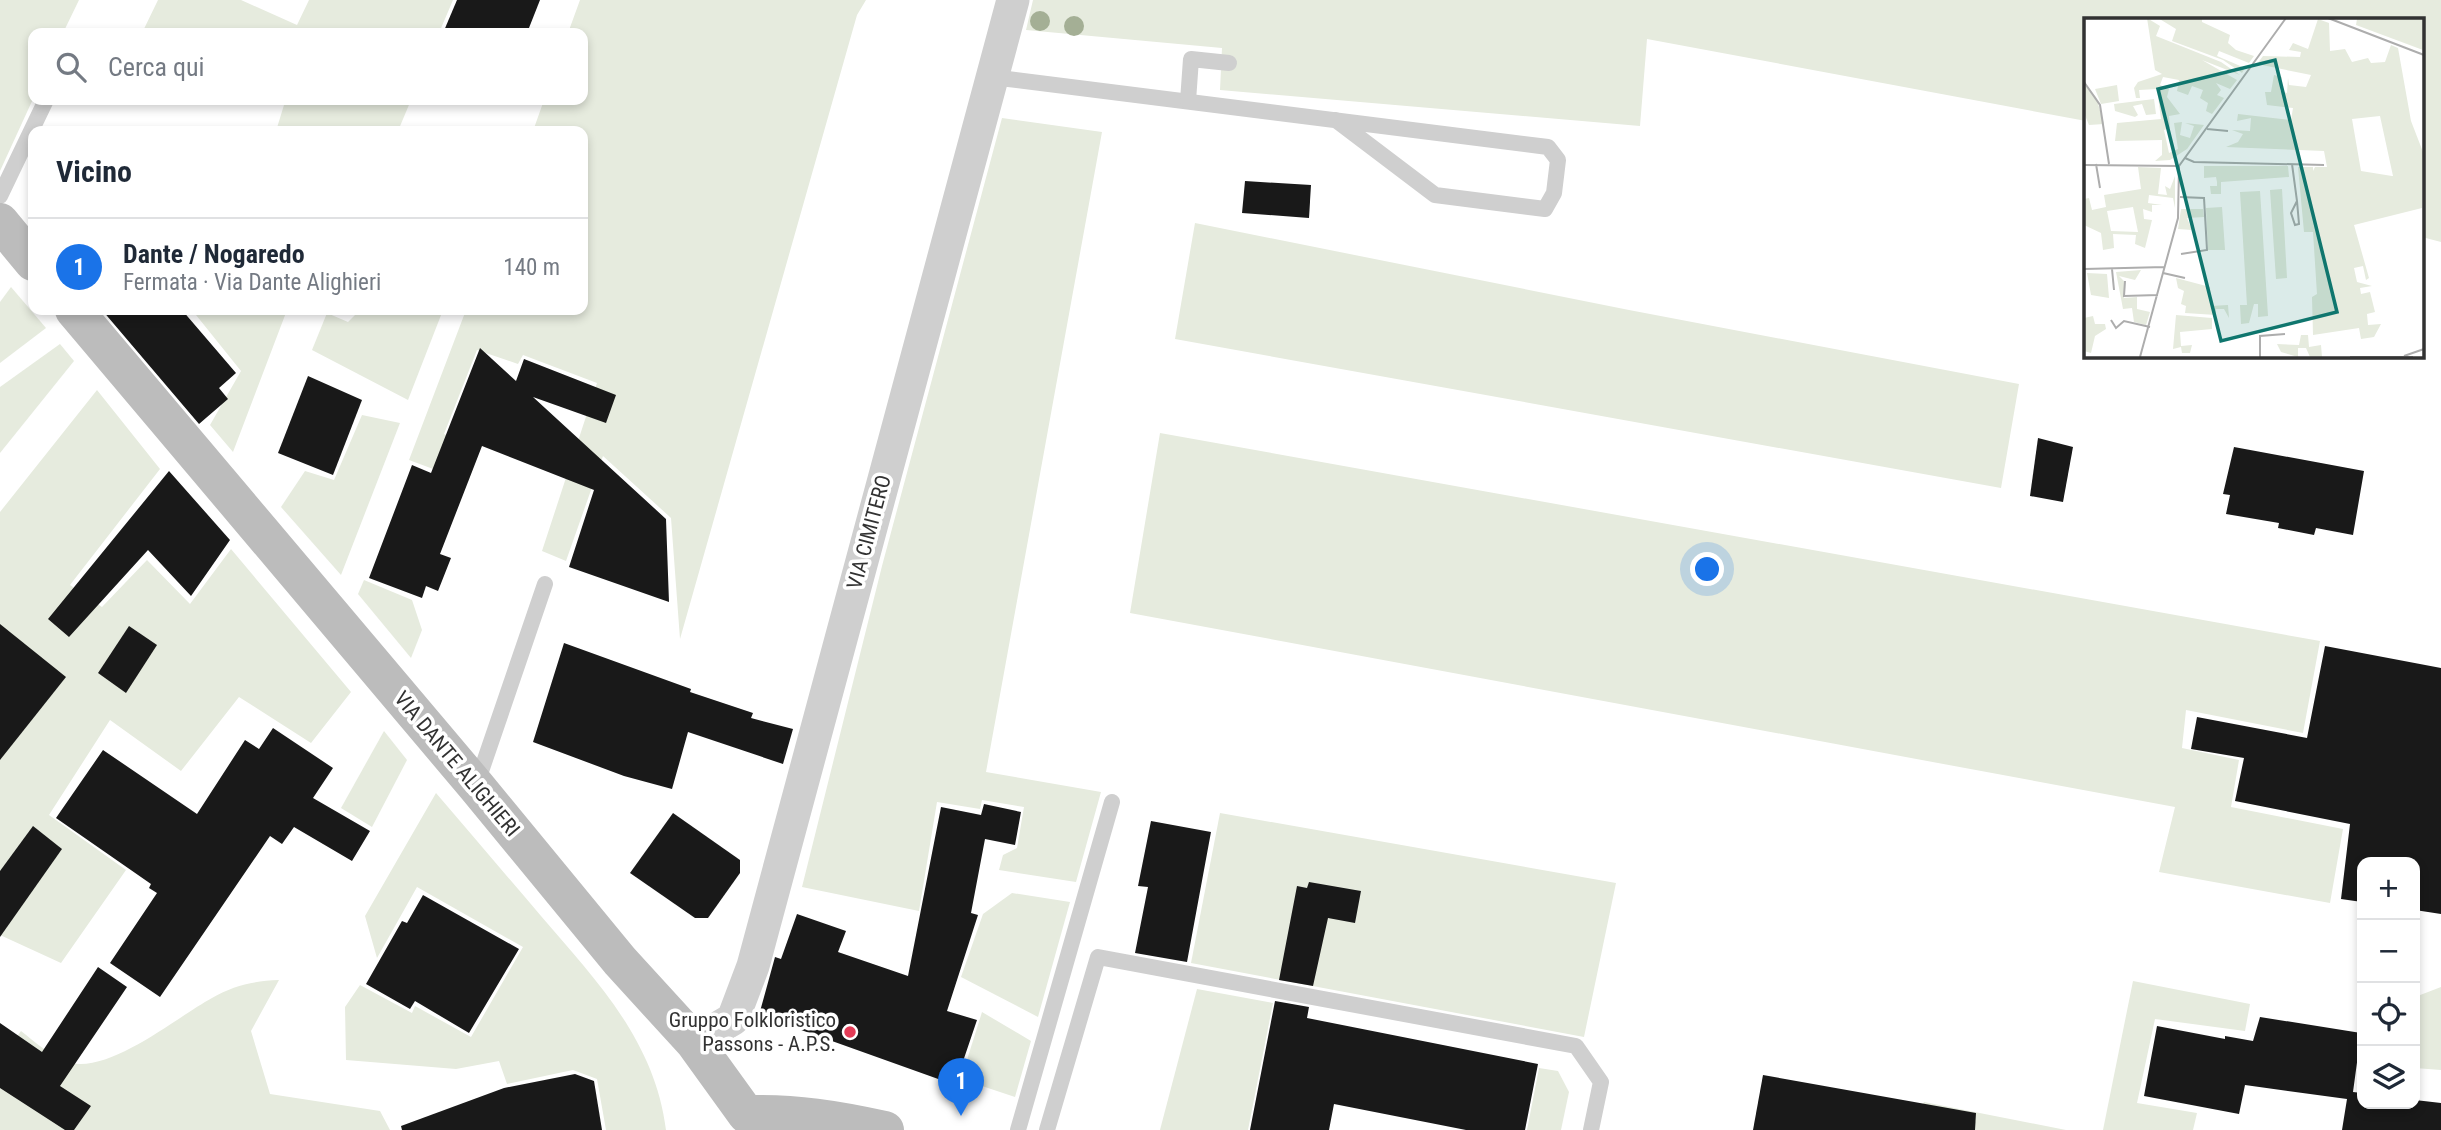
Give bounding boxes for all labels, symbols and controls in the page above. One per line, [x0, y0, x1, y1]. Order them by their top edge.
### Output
inset map [2084, 18, 2424, 357]
search box [28, 28, 588, 105]
icon: search [52, 48, 90, 86]
text: Cerca qui [108, 52, 205, 82]
text: Vicino [56, 154, 132, 189]
text: Dante / Nogaredo [123, 239, 305, 269]
text: 1 [73, 254, 85, 281]
text: 140 m [503, 254, 560, 281]
text: Fermata · Via Dante Alighieri [123, 269, 381, 296]
street label: VIA CIMITERO [842, 472, 896, 592]
your location [1690, 552, 1724, 586]
street label: VIA DANTE ALIGHIERI [389, 687, 525, 841]
map controls [2357, 857, 2420, 1109]
button: + [2357, 857, 2420, 920]
button: − [2357, 920, 2420, 983]
button: locate [2357, 983, 2420, 1046]
place label: Gruppo Folkloristico Passons - A.P.S. [669, 1008, 836, 1056]
marker: Gruppo Folkloristico Passons - A.P.S. [842, 1024, 858, 1040]
button: layers [2357, 1046, 2420, 1109]
pin: 1 [938, 1058, 984, 1116]

